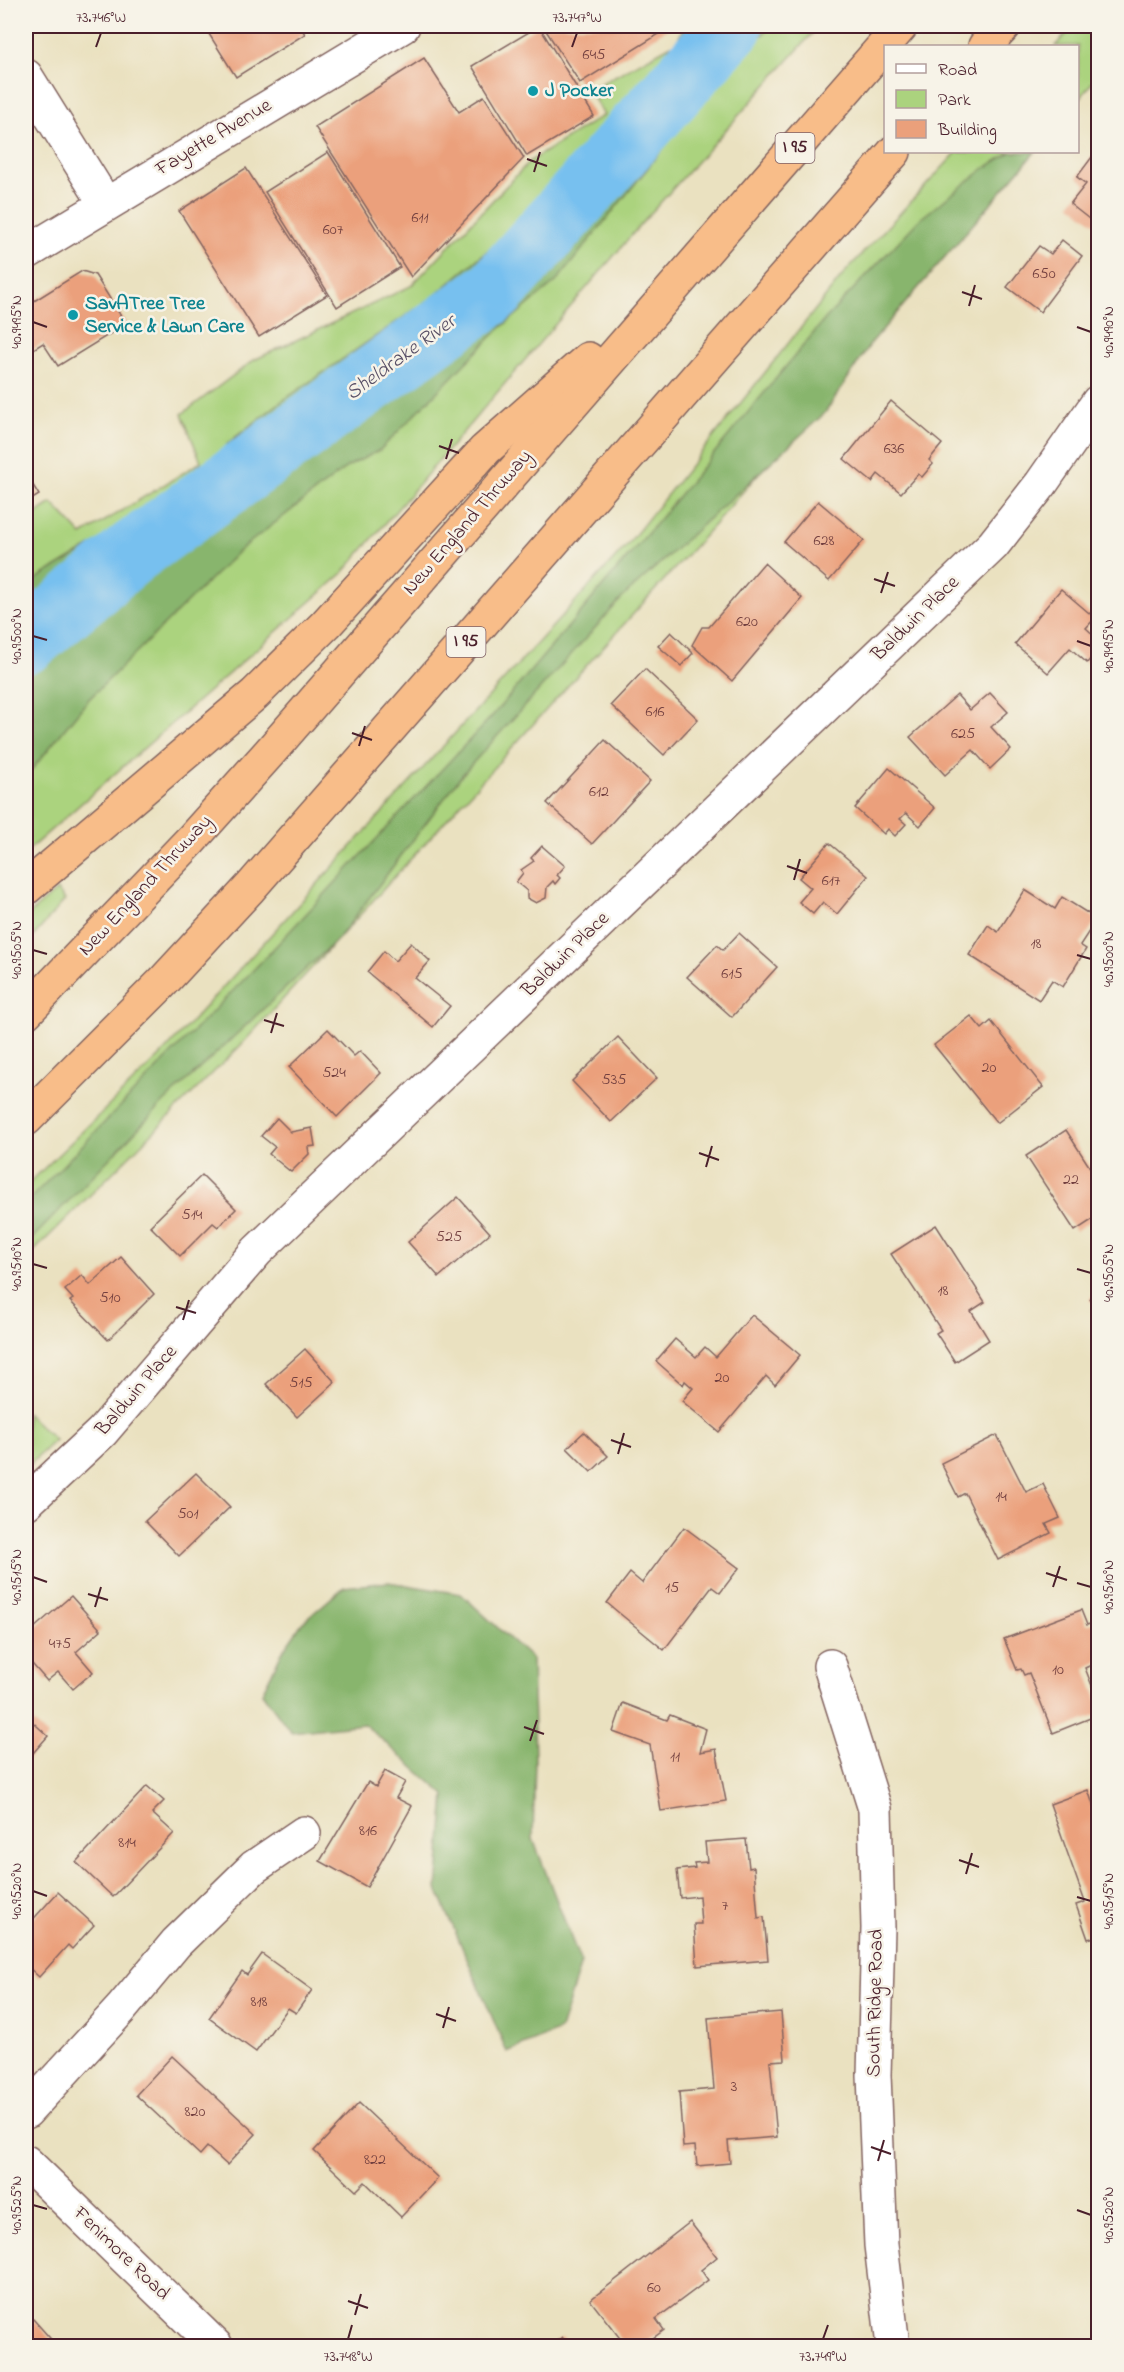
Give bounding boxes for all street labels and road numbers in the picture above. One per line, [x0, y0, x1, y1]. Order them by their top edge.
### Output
street label: Fayette Avenue [150, 92, 278, 185]
road number: I 95 [776, 133, 814, 163]
street label: New England Thruway [396, 444, 540, 603]
street label: Baldwin Place [865, 569, 967, 669]
road number: I 95 [446, 627, 486, 657]
street label: New England Thruway [72, 809, 220, 964]
street label: Baldwin Place [515, 905, 617, 1005]
street label: Baldwin Place [88, 1339, 185, 1444]
street label: South Ridge Road [860, 1929, 893, 2077]
street label: Fenimore Road [65, 2199, 176, 2308]

